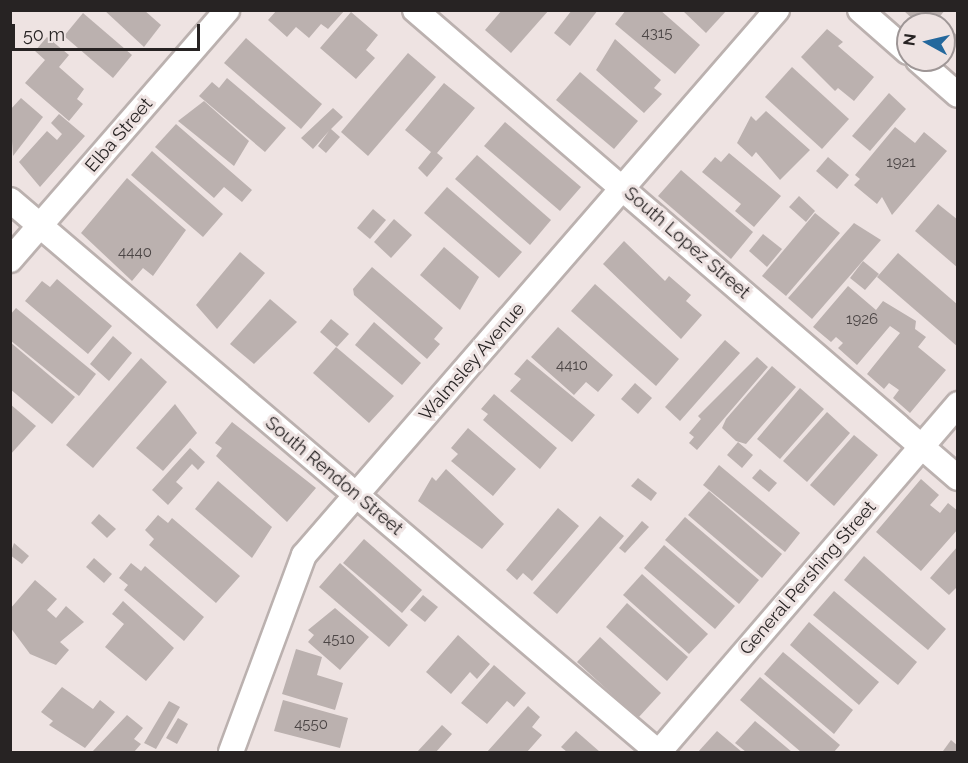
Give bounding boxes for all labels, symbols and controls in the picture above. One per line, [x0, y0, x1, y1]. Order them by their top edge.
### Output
scale bar [15, 12, 202, 50]
north arrow [896, 12, 956, 72]
text: 50 m [23, 24, 65, 45]
house number: 4315 [642, 25, 672, 43]
text: N [899, 32, 920, 47]
street label: Elba Street [81, 93, 157, 177]
house number: 1921 [886, 154, 916, 172]
street label: South Lopez Street [620, 183, 754, 303]
house number: 4440 [118, 244, 152, 262]
street label: Walmsley Avenue [414, 298, 530, 426]
house number: 1926 [846, 311, 878, 329]
house number: 4410 [556, 357, 588, 375]
street label: South Rendon Street [261, 412, 407, 540]
street label: General Pershing Street [735, 496, 881, 660]
house number: 4510 [323, 631, 355, 649]
house number: 4550 [294, 716, 328, 734]

